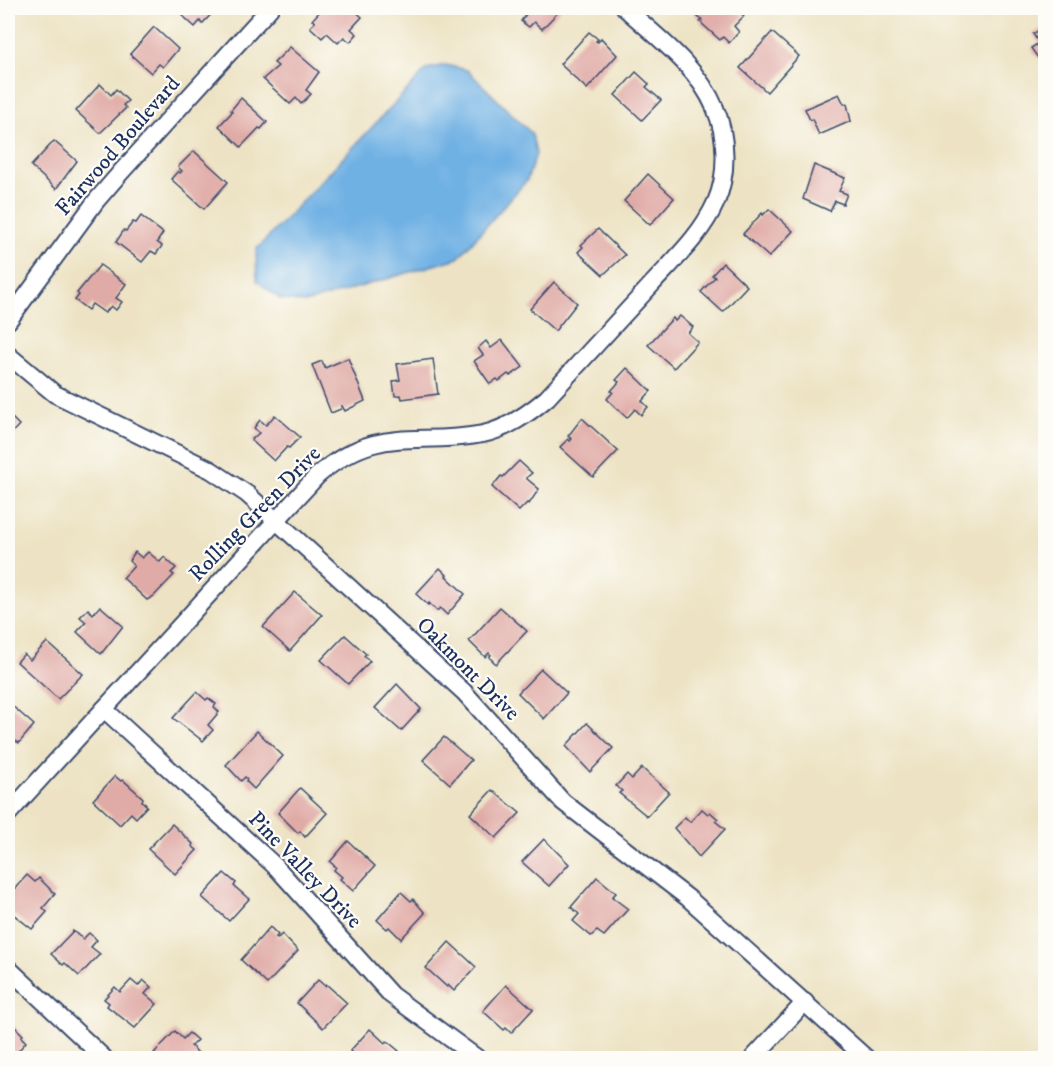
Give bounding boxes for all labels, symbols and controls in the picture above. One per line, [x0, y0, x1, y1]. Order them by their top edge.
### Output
street label: Fairwood Boulevard [50, 71, 186, 221]
street label: Rolling Green Drive [183, 441, 327, 587]
street label: Oakmont Drive [411, 612, 525, 726]
street label: Pine Valley Drive [243, 806, 367, 934]

